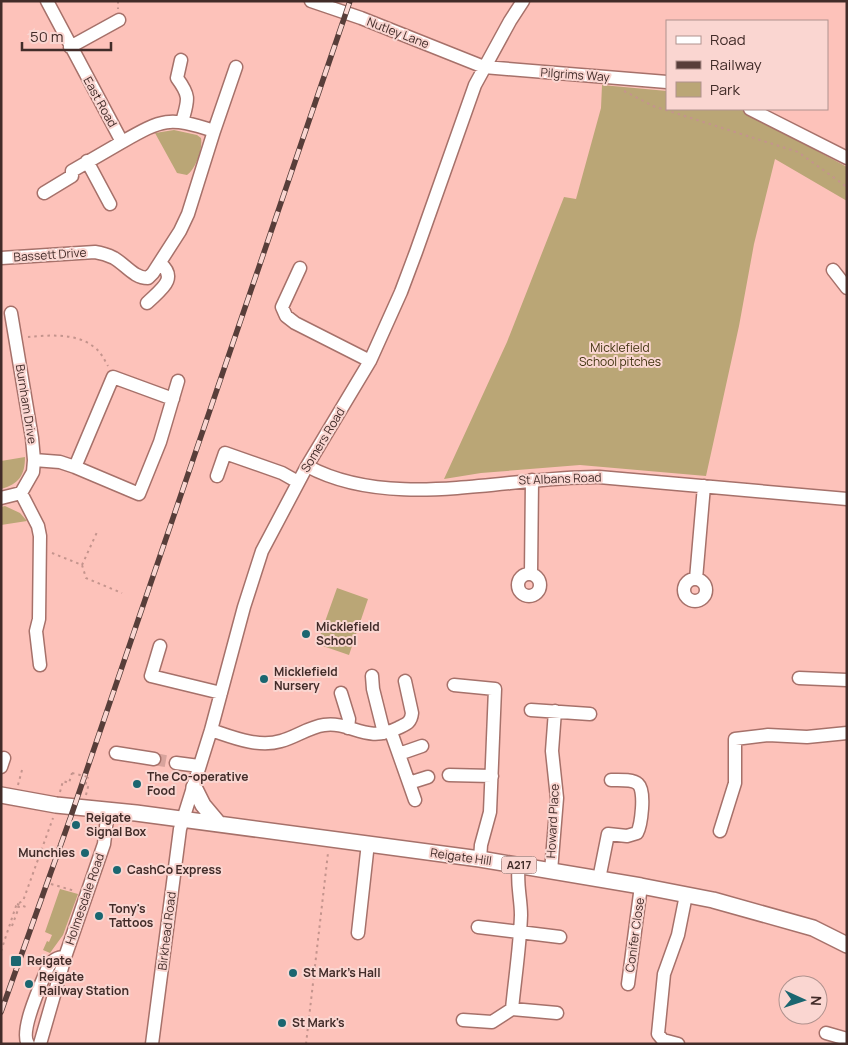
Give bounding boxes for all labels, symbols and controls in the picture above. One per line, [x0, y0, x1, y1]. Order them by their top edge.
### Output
street label: Nutley Lane [365, 13, 432, 52]
scale bar [22, 20, 111, 52]
legend [666, 20, 828, 110]
text: 50 m [30, 26, 64, 47]
text: Road [710, 29, 746, 50]
text: Railway [710, 54, 762, 75]
street label: Pilgrims Way [540, 64, 611, 85]
street label: East Road [80, 73, 121, 130]
text: Park [710, 79, 740, 100]
street label: Bassett Drive [13, 243, 87, 266]
park label: Micklefield School pitches [579, 339, 661, 370]
street label: Burnham Drive [12, 363, 41, 445]
street label: Somers Road [297, 404, 349, 475]
street label: St Albans Road [518, 469, 602, 488]
place label: Micklefield School [316, 618, 380, 649]
marker: Micklefield School [300, 628, 312, 640]
place label: Micklefield Nursery [274, 663, 338, 694]
marker: Micklefield Nursery [258, 673, 270, 685]
place label: The Co-operative Food [147, 768, 249, 799]
marker: The Co-operative Food [131, 778, 143, 790]
street label: Howard Place [542, 783, 563, 859]
place label: Reigate Signal Box [86, 809, 147, 840]
marker: Reigate Signal Box [70, 819, 82, 831]
place label: Munchies [18, 844, 75, 861]
street label: Reigate Hill [429, 844, 493, 869]
marker: Munchies [79, 847, 91, 859]
street label: Holmesdale Road [61, 851, 108, 947]
road number: A217 [502, 856, 536, 874]
place label: CashCo Express [127, 861, 222, 878]
marker: CashCo Express [111, 864, 123, 876]
street label: Birkhead Road [153, 891, 180, 971]
street label: Conifer Close [621, 897, 648, 973]
place label: Tony's Tattoos [109, 900, 154, 931]
marker: Tony's Tattoos [93, 910, 105, 922]
place label: Reigate [27, 952, 72, 969]
marker: Reigate [9, 954, 23, 968]
place label: St Mark's Hall [303, 964, 381, 981]
marker: St Mark's Hall [287, 967, 299, 979]
place label: Reigate Railway Station [39, 968, 129, 999]
north arrow [778, 975, 828, 1025]
marker: Reigate Railway Station [23, 978, 35, 990]
text: N [807, 995, 826, 1006]
place label: St Mark's [292, 1014, 345, 1031]
marker: St Mark's [276, 1017, 288, 1029]

